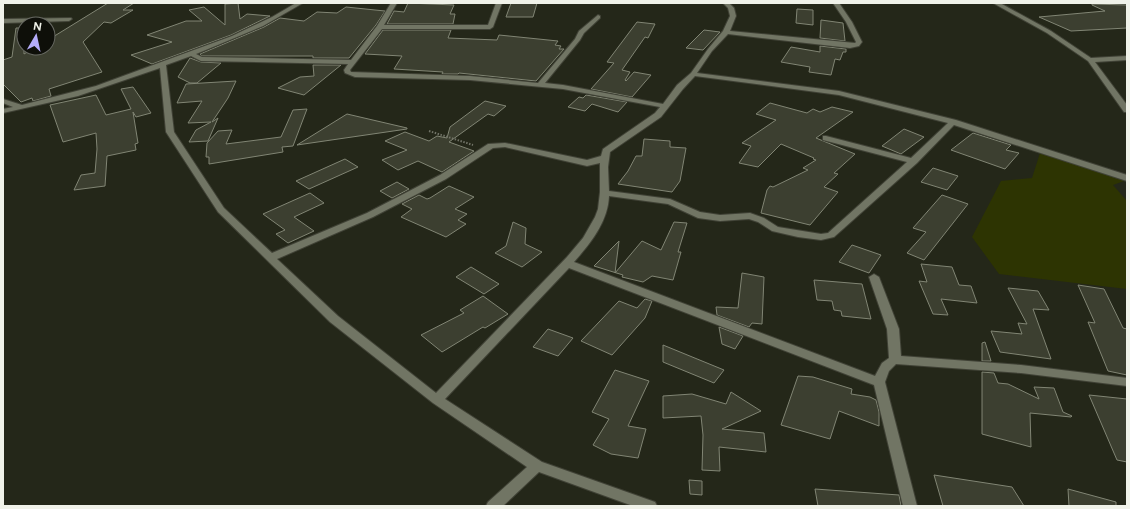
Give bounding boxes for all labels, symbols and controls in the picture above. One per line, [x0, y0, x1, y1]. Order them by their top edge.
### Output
north arrow [16, 16, 56, 56]
text: N [32, 20, 43, 34]

